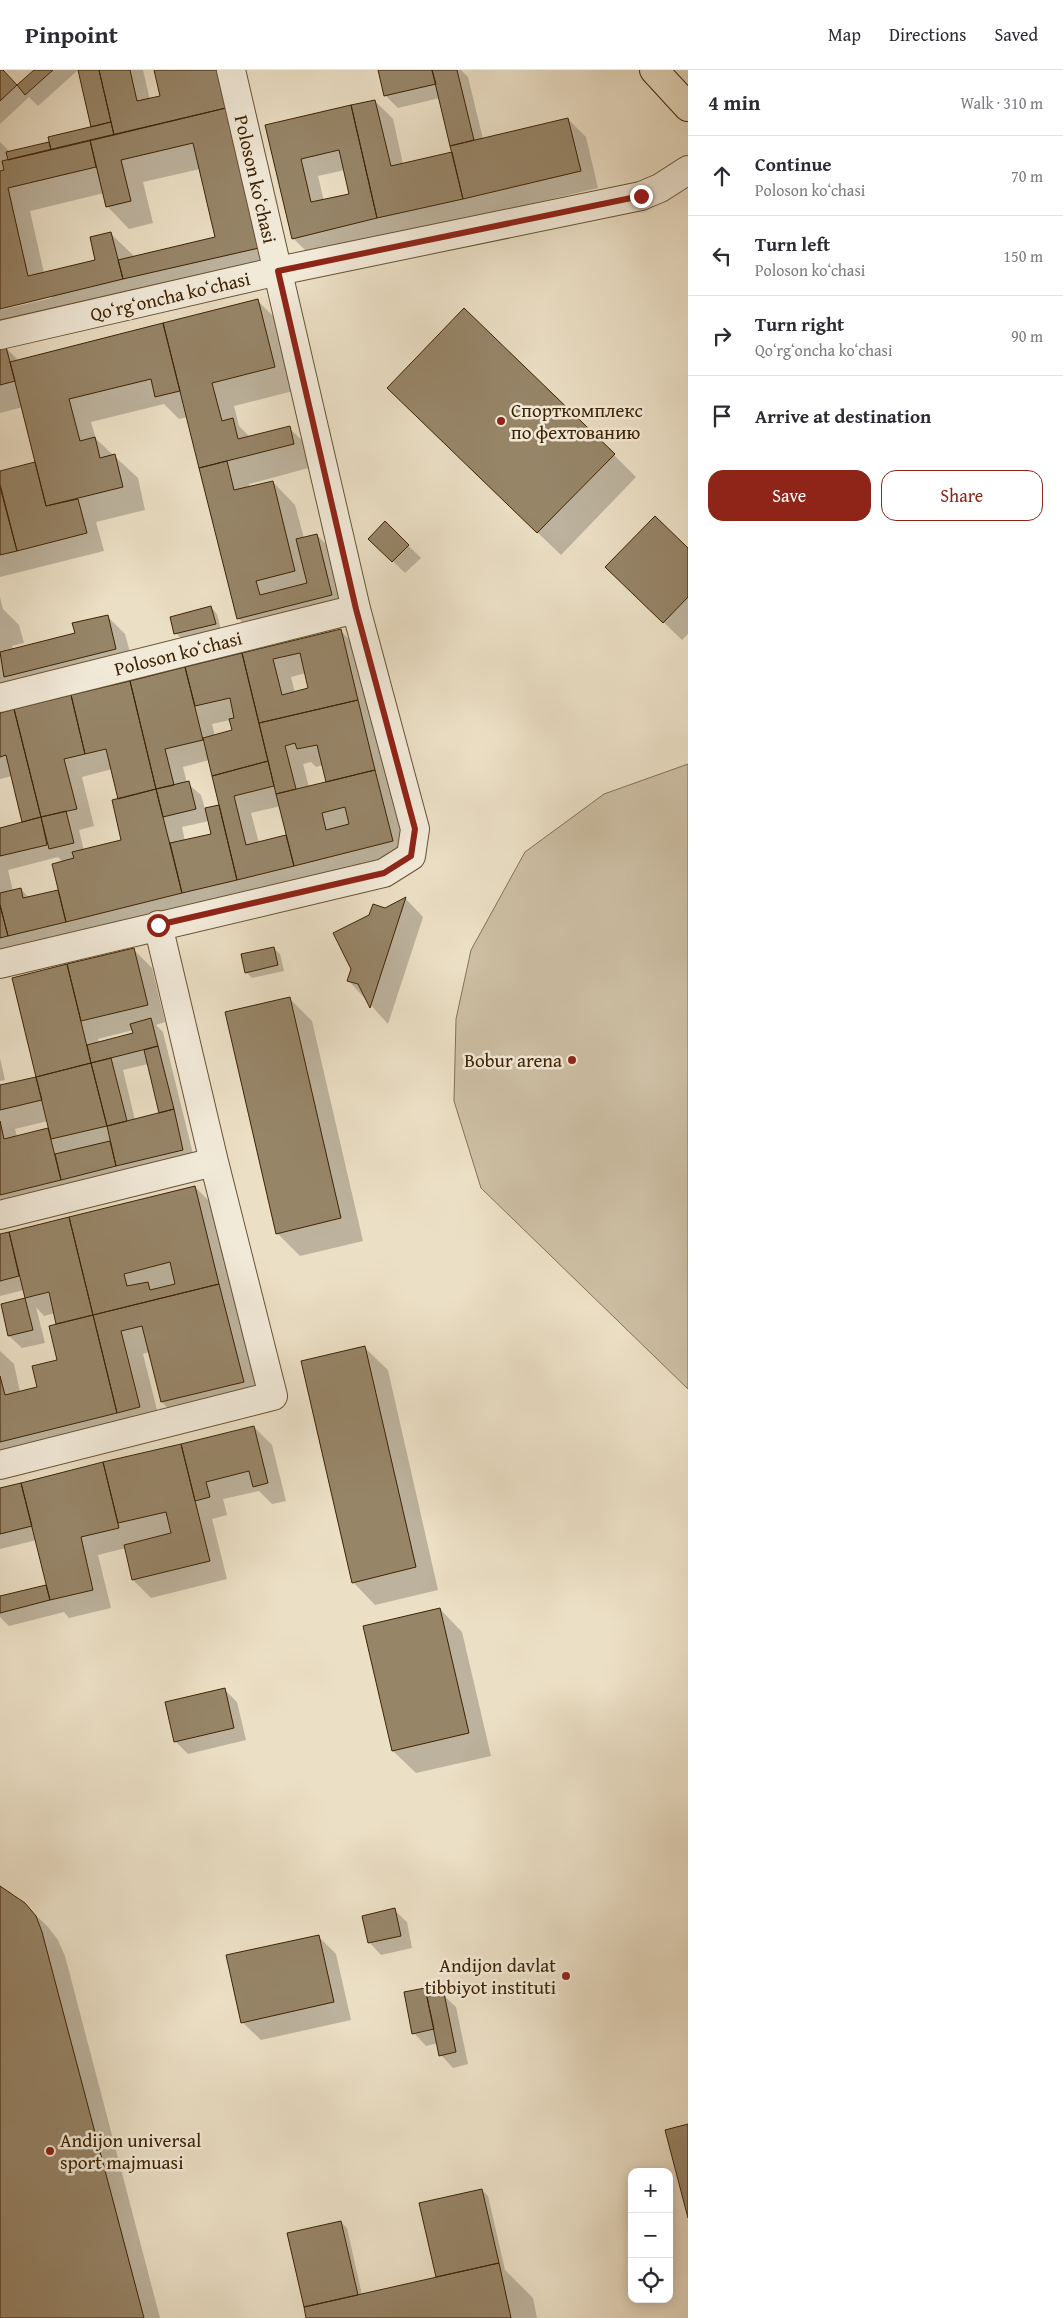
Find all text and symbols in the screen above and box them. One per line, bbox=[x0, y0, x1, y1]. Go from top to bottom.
text: Pinpoint bbox=[25, 17, 118, 52]
text: Map bbox=[828, 21, 861, 48]
text: Directions bbox=[889, 21, 966, 48]
text: Saved bbox=[994, 21, 1038, 48]
text: 4 min bbox=[708, 87, 760, 118]
text: Walk · 310 m bbox=[960, 91, 1043, 115]
street label: Poloson koʻchasi bbox=[228, 112, 284, 246]
text: Continue bbox=[755, 150, 832, 178]
icon: ahead bbox=[708, 162, 736, 190]
text: 70 m bbox=[1011, 164, 1043, 188]
text: Poloson koʻchasi bbox=[755, 178, 865, 202]
route end bbox=[630, 185, 653, 208]
text: Turn left bbox=[755, 230, 830, 258]
icon: left bbox=[708, 242, 736, 270]
text: 150 m bbox=[1003, 244, 1043, 268]
text: Poloson koʻchasi bbox=[755, 258, 865, 282]
street label: Qoʻrgʻoncha koʻchasi bbox=[87, 264, 253, 328]
text: Turn right bbox=[755, 310, 844, 338]
icon: right bbox=[708, 322, 736, 350]
text: 90 m bbox=[1011, 324, 1043, 348]
text: Qoʻrgʻoncha koʻchasi bbox=[755, 338, 892, 362]
place label: Спорткомплекс по фехтованию bbox=[511, 396, 643, 446]
icon: arrive bbox=[708, 402, 736, 430]
text: Arrive at destination bbox=[755, 402, 931, 430]
marker: Спорткомплекс по фехтованию bbox=[495, 415, 507, 427]
button: Save bbox=[708, 470, 871, 521]
button: Share bbox=[881, 470, 1043, 521]
street label: Poloson koʻchasi bbox=[111, 624, 245, 682]
route start bbox=[147, 914, 170, 937]
place label: Bobur arena bbox=[464, 1046, 562, 1074]
marker: Bobur arena bbox=[566, 1054, 578, 1066]
place label: Andijon davlat tibbiyot instituti bbox=[425, 1951, 556, 2001]
marker: Andijon davlat tibbiyot instituti bbox=[560, 1970, 572, 1982]
place label: Andijon universal sport majmuasi bbox=[60, 2126, 201, 2176]
marker: Andijon universal sport majmuasi bbox=[44, 2145, 56, 2157]
map controls bbox=[628, 2168, 673, 2303]
button: + bbox=[628, 2168, 673, 2213]
button: − bbox=[628, 2213, 673, 2258]
button: locate bbox=[628, 2258, 673, 2303]

